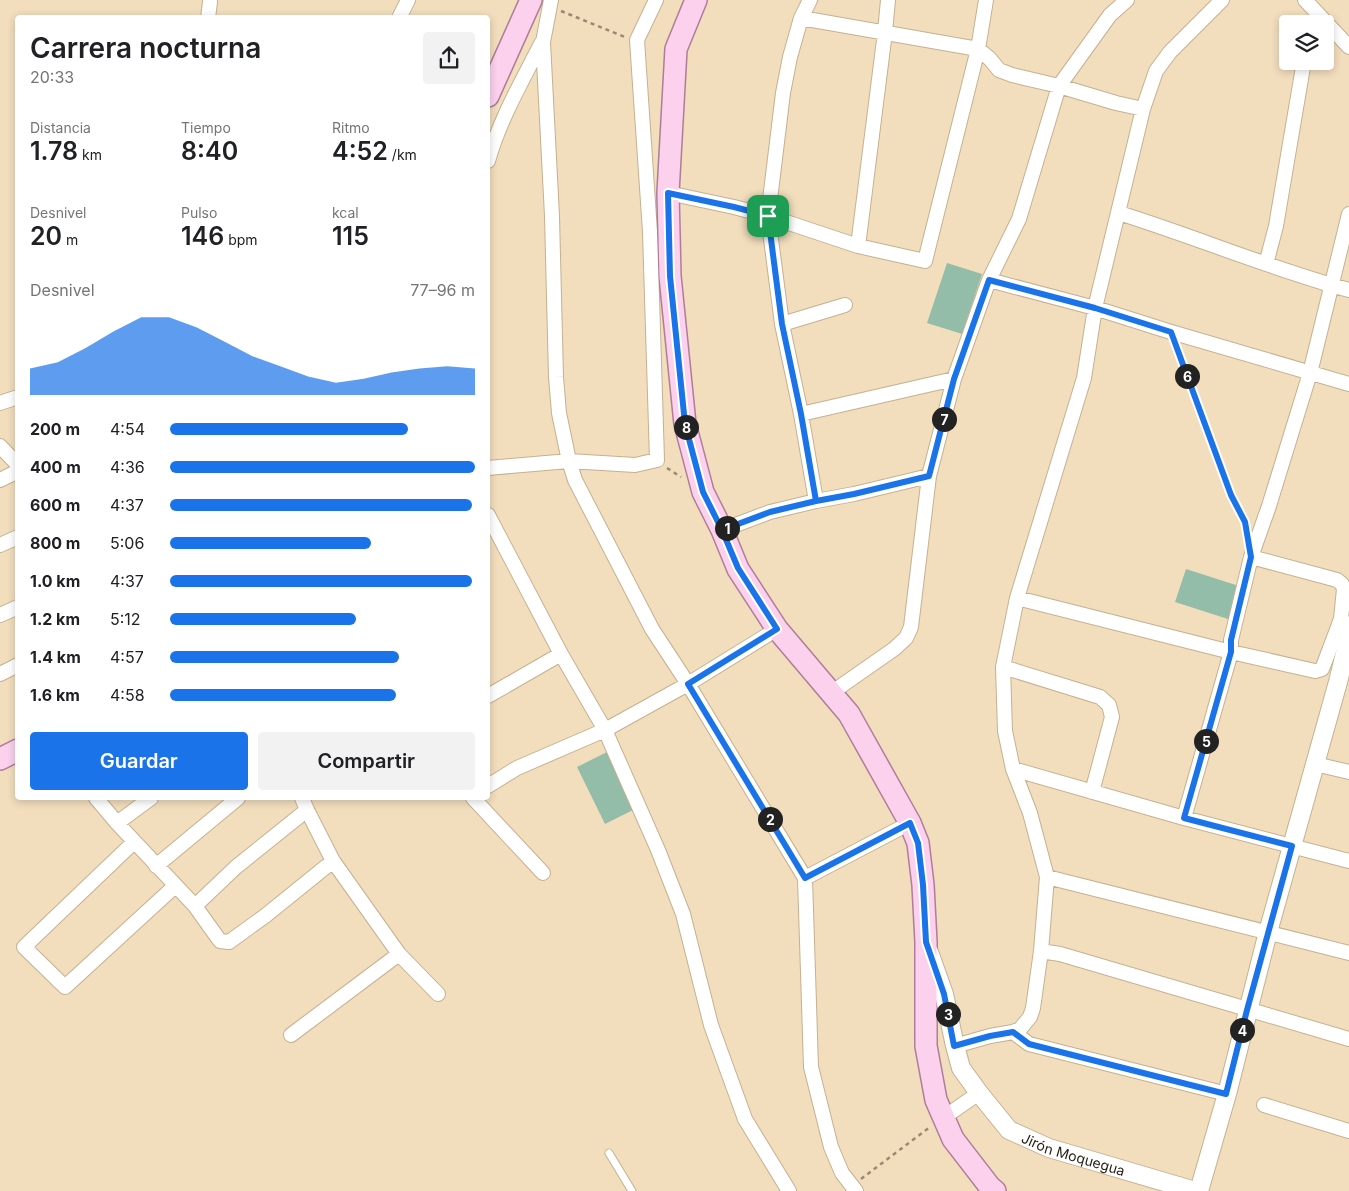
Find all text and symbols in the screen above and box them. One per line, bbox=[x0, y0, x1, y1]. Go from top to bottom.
map controls bbox=[1279, 15, 1334, 70]
button: layers bbox=[1279, 15, 1334, 70]
text: Carrera nocturna bbox=[30, 31, 261, 65]
button: share bbox=[423, 32, 475, 84]
text: 20:33 bbox=[30, 67, 74, 87]
text: Distancia bbox=[30, 119, 91, 136]
text: Tiempo bbox=[181, 119, 231, 136]
text: Ritmo bbox=[332, 119, 370, 136]
text: 1.78 bbox=[30, 136, 78, 166]
text: 8:40 bbox=[181, 136, 238, 166]
text: 4:52 bbox=[332, 136, 388, 166]
text: km bbox=[78, 146, 102, 163]
text: /km bbox=[388, 146, 417, 163]
pin bbox=[747, 195, 789, 237]
icon: arrive bbox=[754, 202, 782, 230]
text: Desnivel bbox=[30, 204, 86, 221]
text: Pulso bbox=[181, 204, 217, 221]
text: kcal bbox=[332, 204, 359, 221]
text: 20 bbox=[30, 221, 62, 251]
text: 146 bbox=[181, 221, 224, 251]
text: 115 bbox=[332, 221, 369, 251]
text: m bbox=[62, 231, 78, 248]
text: bpm bbox=[224, 231, 258, 248]
text: Desnivel bbox=[30, 280, 95, 300]
text: 77–96 m bbox=[410, 280, 475, 300]
pin: 6 bbox=[1174, 364, 1200, 388]
text: 6 bbox=[1183, 368, 1192, 385]
pin: 7 bbox=[932, 406, 956, 432]
text: 7 bbox=[940, 411, 949, 428]
pin: 8 bbox=[674, 414, 698, 440]
text: 200 m bbox=[30, 419, 80, 439]
text: 4:54 bbox=[110, 419, 145, 439]
text: 8 bbox=[682, 419, 691, 436]
text: 400 m bbox=[30, 457, 81, 477]
text: 4:36 bbox=[110, 457, 145, 477]
text: 600 m bbox=[30, 495, 80, 515]
text: 4:37 bbox=[110, 495, 144, 515]
pin: 1 bbox=[714, 516, 740, 540]
text: 1 bbox=[724, 520, 731, 537]
text: 800 m bbox=[30, 533, 80, 553]
text: 5:06 bbox=[110, 533, 144, 553]
text: 1.0 km bbox=[30, 571, 80, 591]
text: 4:37 bbox=[110, 571, 144, 591]
text: 1.2 km bbox=[30, 609, 80, 629]
text: 5:12 bbox=[110, 609, 141, 629]
text: 1.4 km bbox=[30, 647, 81, 667]
text: 4:57 bbox=[110, 647, 144, 667]
text: 1.6 km bbox=[30, 685, 80, 705]
text: 4:58 bbox=[110, 685, 145, 705]
pin: 5 bbox=[1194, 728, 1218, 754]
button: Guardar bbox=[30, 732, 248, 790]
button: Compartir bbox=[258, 732, 475, 790]
text: 5 bbox=[1202, 733, 1211, 750]
pin: 2 bbox=[758, 806, 782, 832]
text: 2 bbox=[766, 811, 775, 828]
pin: 3 bbox=[936, 1002, 960, 1026]
text: 3 bbox=[944, 1006, 953, 1023]
pin: 4 bbox=[1230, 1018, 1254, 1042]
text: 4 bbox=[1238, 1022, 1247, 1039]
street label: Jirón Moquegua bbox=[1019, 1128, 1127, 1179]

